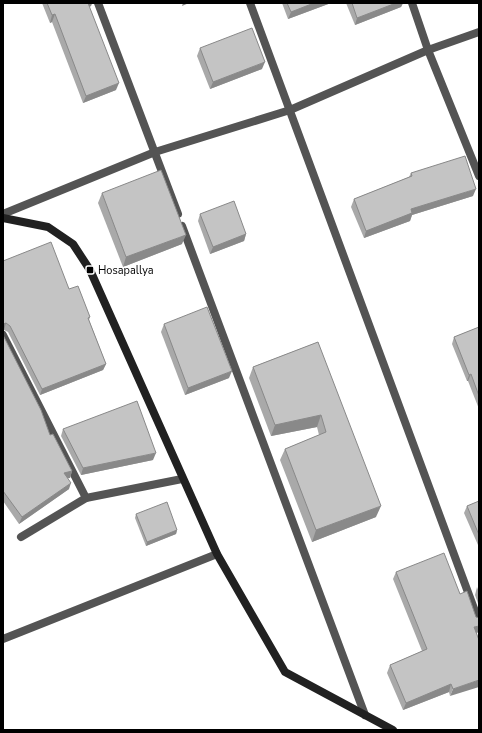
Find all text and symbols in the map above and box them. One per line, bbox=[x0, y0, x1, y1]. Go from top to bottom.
place label: Hosapallya bbox=[98, 263, 154, 278]
marker: Hosapallya bbox=[85, 265, 95, 275]

